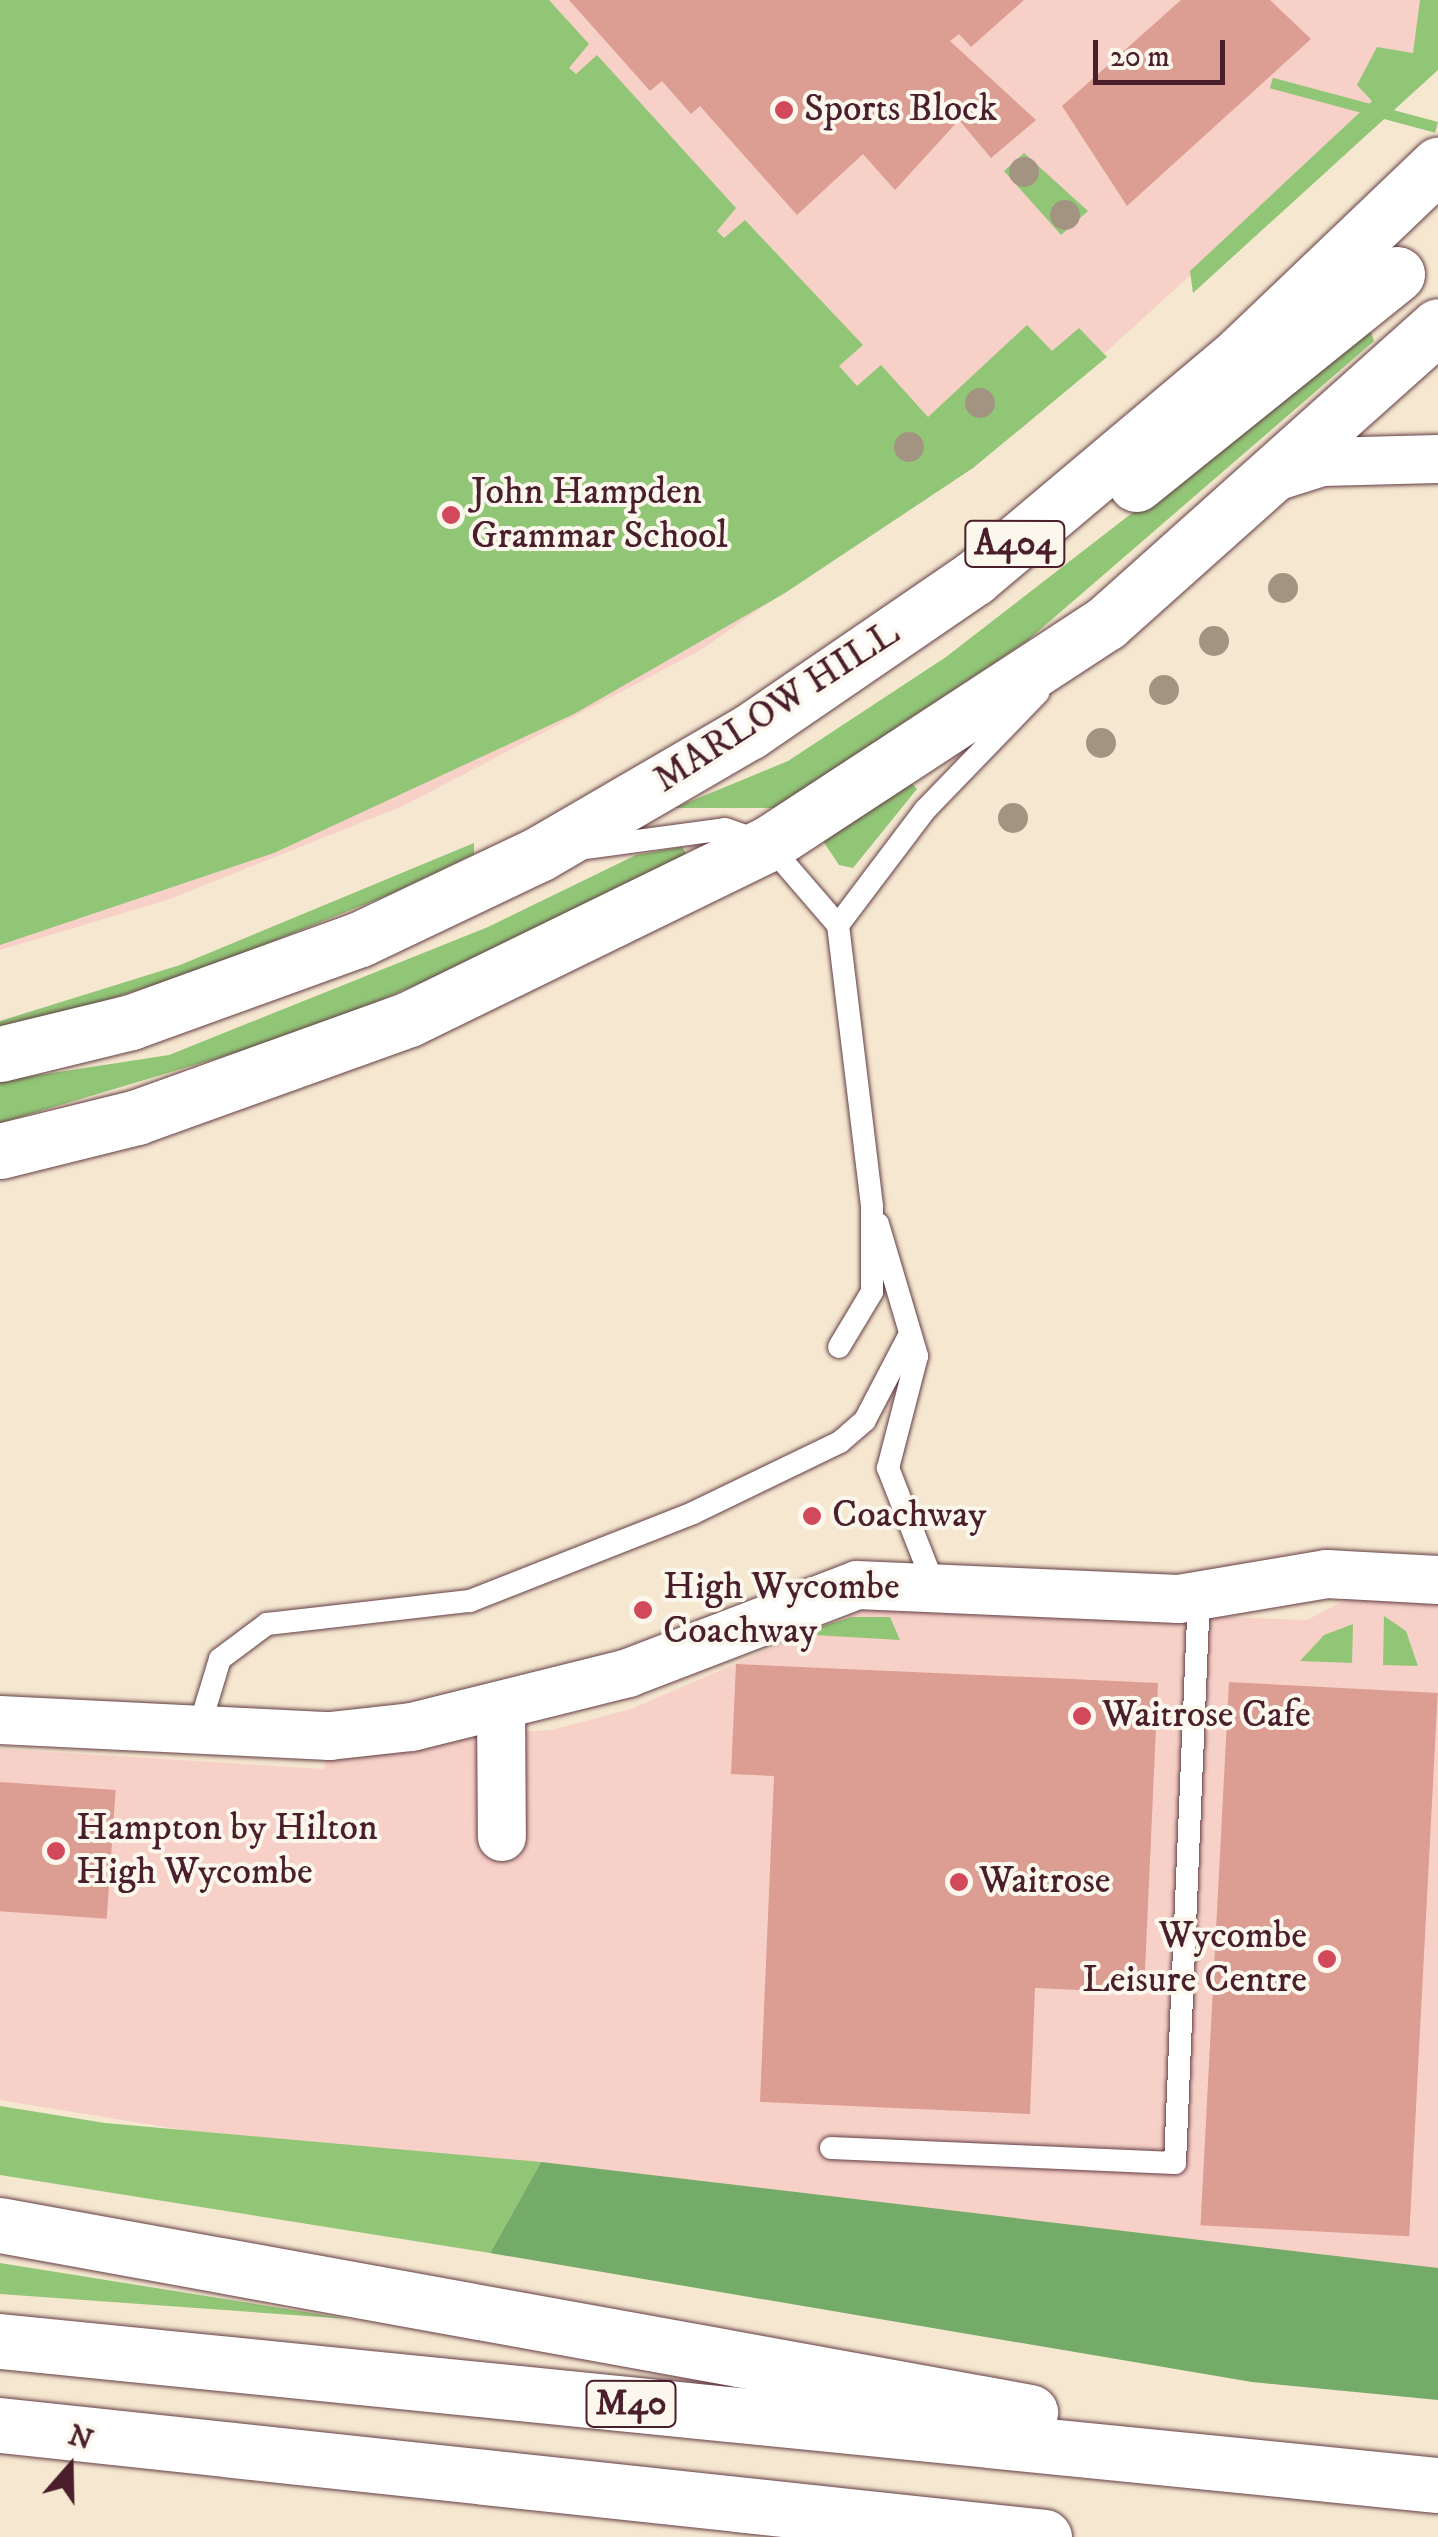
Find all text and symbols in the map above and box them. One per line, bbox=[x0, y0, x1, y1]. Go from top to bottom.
scale bar bbox=[1098, 20, 1230, 82]
text: 20 m bbox=[1110, 39, 1170, 76]
place label: Sports Block bbox=[804, 87, 997, 133]
marker: Sports Block bbox=[773, 99, 795, 121]
place label: John Hampden Grammar School bbox=[471, 470, 728, 560]
marker: John Hampden Grammar School bbox=[440, 504, 462, 526]
road number: A404 bbox=[962, 514, 1068, 574]
street label: MARLOW HILL bbox=[646, 611, 908, 803]
place label: Coachway bbox=[832, 1493, 986, 1539]
marker: Coachway bbox=[801, 1505, 823, 1527]
place label: High Wycombe Coachway bbox=[663, 1565, 900, 1655]
marker: High Wycombe Coachway bbox=[632, 1599, 654, 1621]
place label: Waitrose Cafe bbox=[1102, 1693, 1311, 1739]
marker: Waitrose Cafe bbox=[1071, 1705, 1093, 1727]
place label: Hampton by Hilton High Wycombe bbox=[76, 1806, 378, 1896]
marker: Hampton by Hilton High Wycombe bbox=[45, 1840, 67, 1862]
place label: Waitrose bbox=[979, 1859, 1111, 1905]
marker: Waitrose bbox=[948, 1871, 970, 1893]
place label: Wycombe Leisure Centre bbox=[1082, 1914, 1307, 2004]
marker: Wycombe Leisure Centre bbox=[1316, 1948, 1338, 1970]
road number: M40 bbox=[584, 2374, 678, 2434]
north arrow bbox=[20, 2417, 120, 2517]
text: N bbox=[64, 2418, 97, 2459]

